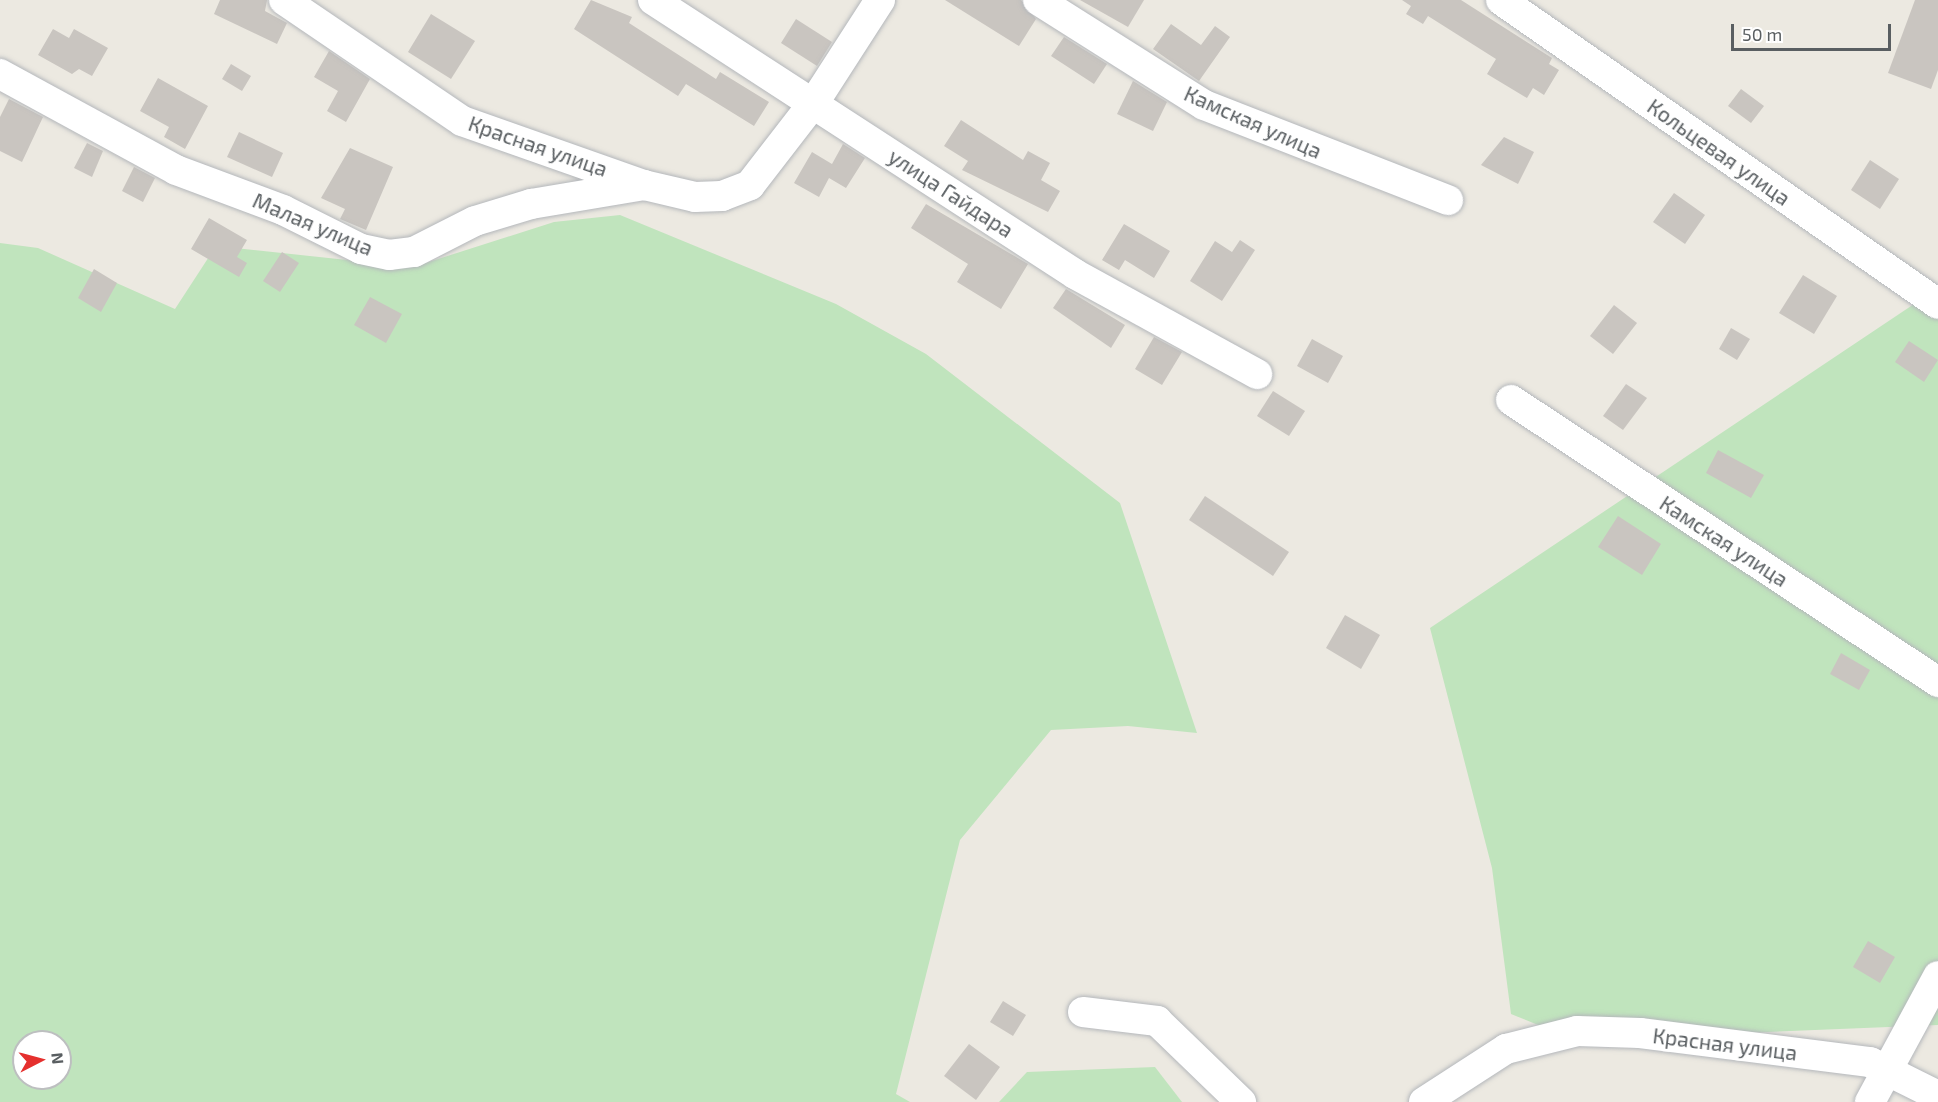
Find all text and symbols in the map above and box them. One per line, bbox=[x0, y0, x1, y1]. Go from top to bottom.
scale bar bbox=[1734, 12, 1894, 50]
text: 50 m bbox=[1742, 23, 1782, 45]
street label: Камская улица bbox=[1180, 80, 1326, 164]
street label: Кольцевая улица bbox=[1643, 93, 1795, 211]
street label: Красная улица bbox=[465, 110, 611, 182]
street label: улица Гайдара bbox=[884, 143, 1018, 243]
street label: Малая улица bbox=[249, 187, 377, 261]
street label: Камская улица bbox=[1655, 490, 1793, 592]
street label: Красная улица bbox=[1651, 1023, 1799, 1065]
north arrow bbox=[12, 1030, 72, 1090]
text: N bbox=[48, 1052, 68, 1065]

